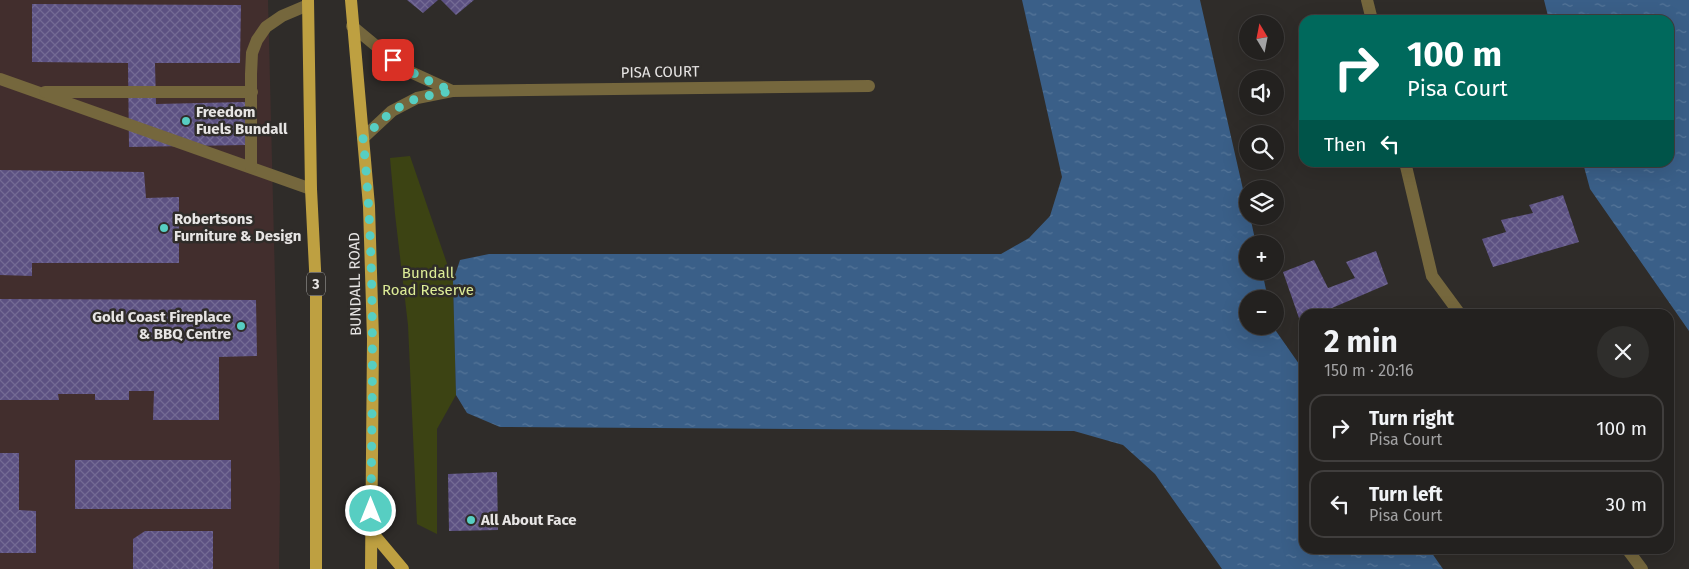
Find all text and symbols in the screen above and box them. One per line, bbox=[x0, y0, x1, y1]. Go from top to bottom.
north arrow bbox=[1239, 15, 1284, 60]
map controls bbox=[1239, 15, 1284, 335]
text: 100 m bbox=[1407, 33, 1502, 75]
icon: right bbox=[1324, 35, 1389, 100]
pin bbox=[372, 39, 414, 81]
icon: arrive bbox=[379, 46, 407, 74]
street label: PISA COURT bbox=[620, 62, 700, 82]
button: sound bbox=[1239, 70, 1284, 115]
text: Pisa Court bbox=[1407, 75, 1508, 102]
place label: Freedom Fuels Bundall bbox=[196, 103, 288, 138]
marker: Freedom Fuels Bundall bbox=[180, 115, 192, 127]
button: search bbox=[1239, 125, 1284, 170]
icon: left bbox=[1376, 130, 1404, 158]
text: Then bbox=[1324, 133, 1366, 156]
button: layers bbox=[1239, 180, 1284, 225]
place label: Robertsons Furniture & Design bbox=[174, 210, 301, 245]
marker: Robertsons Furniture & Design bbox=[158, 222, 170, 234]
street label: BUNDALL ROAD bbox=[345, 232, 365, 336]
button: + bbox=[1239, 235, 1284, 280]
park label: Bundall Road Reserve bbox=[382, 264, 474, 299]
road number: 3 bbox=[307, 272, 325, 296]
button: − bbox=[1239, 290, 1284, 335]
place label: Gold Coast Fireplace & BBQ Centre bbox=[92, 308, 231, 343]
marker: Gold Coast Fireplace & BBQ Centre bbox=[235, 320, 247, 332]
text: 2 min bbox=[1324, 324, 1398, 360]
button: close bbox=[1597, 326, 1649, 378]
text: 150 m · 20:16 bbox=[1324, 361, 1414, 380]
text: Turn right bbox=[1369, 407, 1454, 430]
icon: right bbox=[1326, 414, 1354, 442]
text: 100 m bbox=[1596, 417, 1647, 440]
text: Pisa Court bbox=[1369, 430, 1442, 449]
text: Turn left bbox=[1369, 483, 1443, 506]
position arrow bbox=[344, 484, 396, 536]
icon: left bbox=[1326, 490, 1354, 518]
text: 30 m bbox=[1606, 493, 1647, 516]
text: Pisa Court bbox=[1369, 506, 1442, 525]
place label: All About Face bbox=[480, 511, 577, 529]
marker: All About Face bbox=[465, 514, 477, 526]

